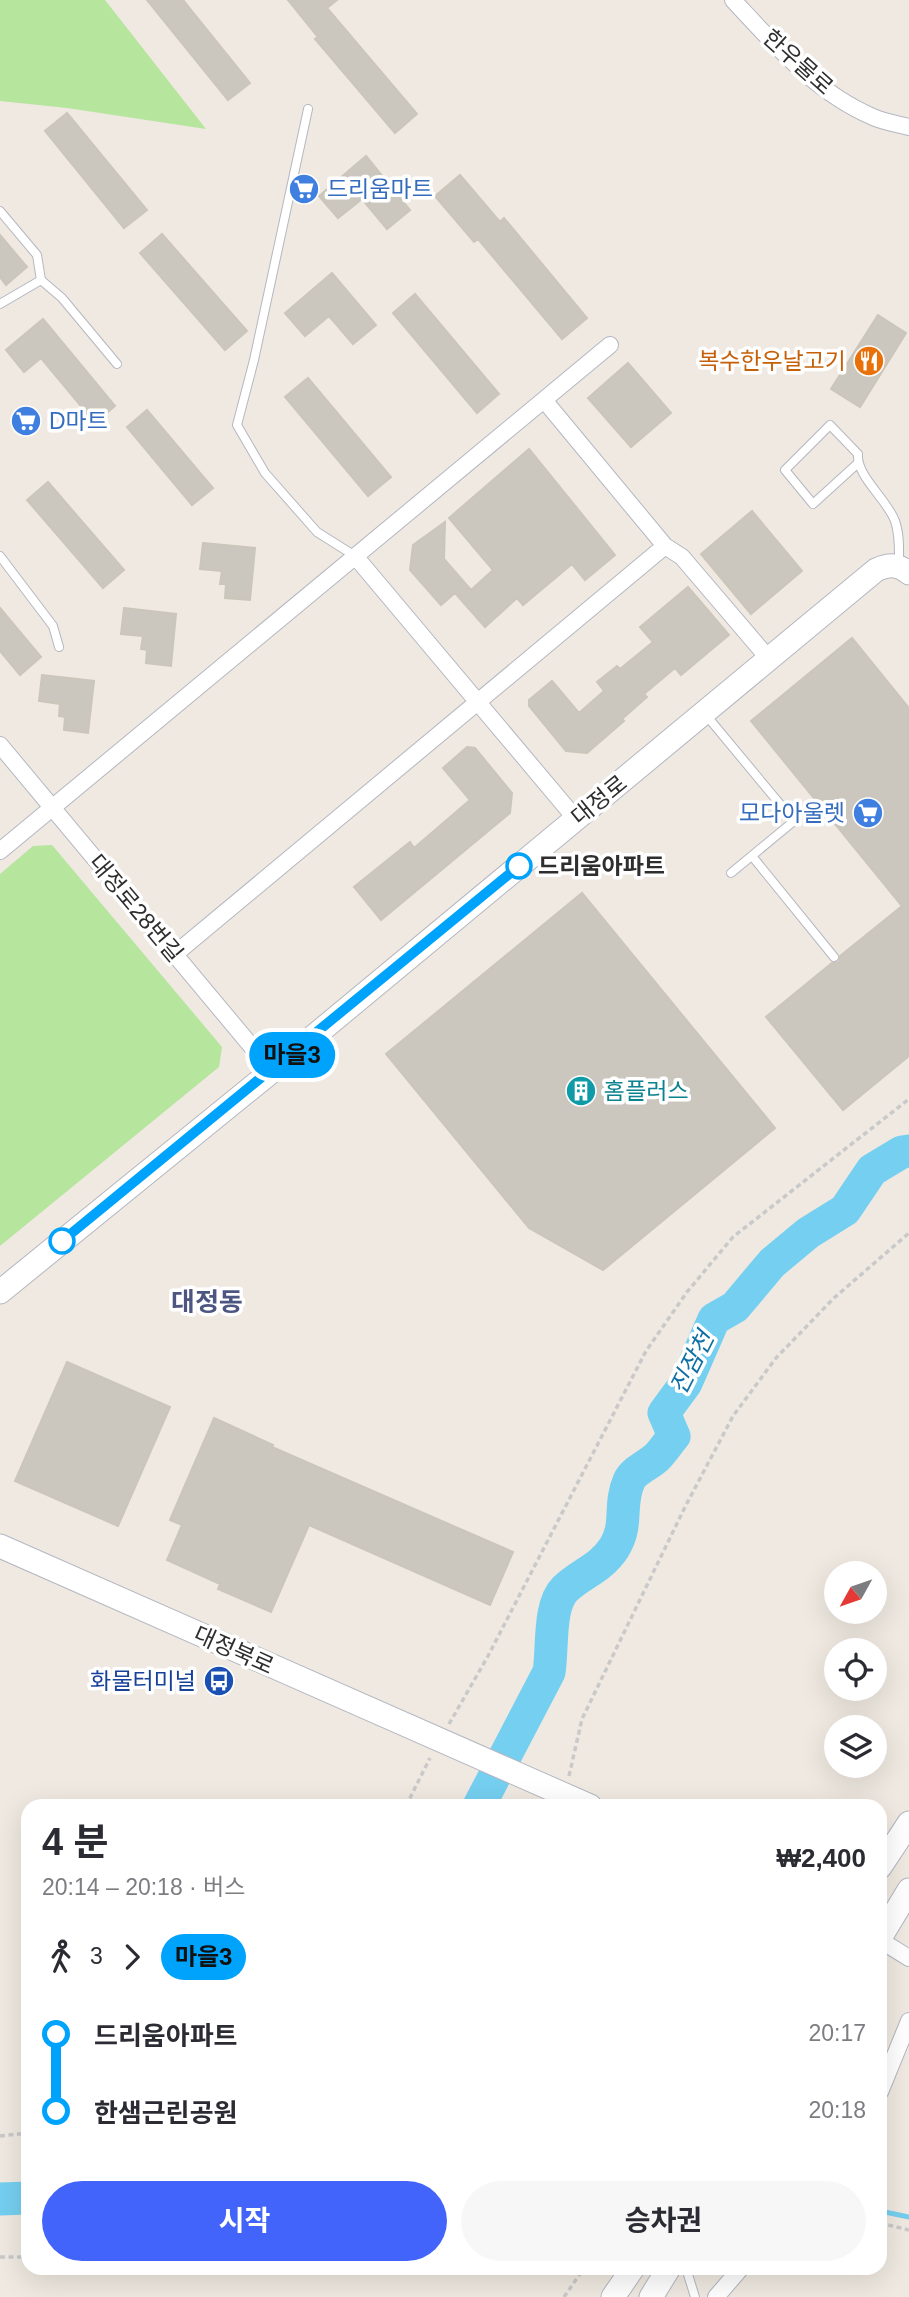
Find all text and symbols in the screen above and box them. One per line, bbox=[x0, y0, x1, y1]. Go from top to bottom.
street label: 한우물로 bbox=[758, 24, 838, 100]
supermarket icon: 드리움마트 bbox=[287, 172, 321, 206]
place label: 드리움마트 bbox=[327, 176, 433, 202]
restaurant icon: 복수한우날고기 bbox=[852, 344, 886, 378]
place label: 복수한우날고기 bbox=[698, 348, 846, 374]
supermarket icon: D마트 bbox=[9, 404, 43, 438]
place label: D마트 bbox=[49, 408, 108, 434]
street label: 대정로 bbox=[566, 770, 632, 830]
supermarket icon: 모다아울렛 bbox=[851, 796, 885, 830]
place label: 모다아울렛 bbox=[739, 800, 845, 826]
street label: 대정로28번길 bbox=[84, 849, 188, 967]
marker: 드리움아파트 bbox=[506, 853, 532, 879]
place label: 드리움아파트 bbox=[538, 853, 665, 879]
line badge: 마을3 bbox=[252, 1032, 332, 1078]
text: 마을3 bbox=[263, 1041, 321, 1068]
building icon: 홈플러스 bbox=[564, 1074, 598, 1108]
place label: 홈플러스 bbox=[604, 1078, 689, 1104]
unlabelled marker bbox=[49, 1228, 75, 1254]
district label: 대정동 bbox=[171, 1287, 243, 1317]
water label: 진잠천 bbox=[664, 1325, 720, 1398]
north arrow bbox=[824, 1561, 887, 1624]
map controls bbox=[824, 1561, 887, 1778]
street label: 대정북로 bbox=[190, 1621, 278, 1679]
button: locate bbox=[824, 1638, 887, 1701]
bus stop icon: 화물터미널 bbox=[202, 1664, 236, 1698]
place label: 화물터미널 bbox=[90, 1668, 196, 1694]
button: layers bbox=[824, 1715, 887, 1778]
text: 4 분 bbox=[42, 1821, 109, 1863]
text: ₩2,400 bbox=[776, 1843, 866, 1873]
text: 20:14 – 20:18 · 버스 bbox=[42, 1874, 245, 1900]
icon: walk bbox=[42, 1938, 80, 1976]
icon: forward bbox=[113, 1938, 151, 1976]
text: 3 bbox=[90, 1943, 103, 1969]
text: 마을3 bbox=[175, 1943, 232, 1970]
text: 20:17 bbox=[808, 2020, 866, 2046]
text: 드리움아파트 bbox=[94, 2021, 238, 2051]
text: 20:18 bbox=[808, 2097, 866, 2123]
text: 한샘근린공원 bbox=[94, 2098, 238, 2128]
button: 시작 bbox=[42, 2181, 447, 2261]
button: 승차권 bbox=[461, 2181, 866, 2261]

